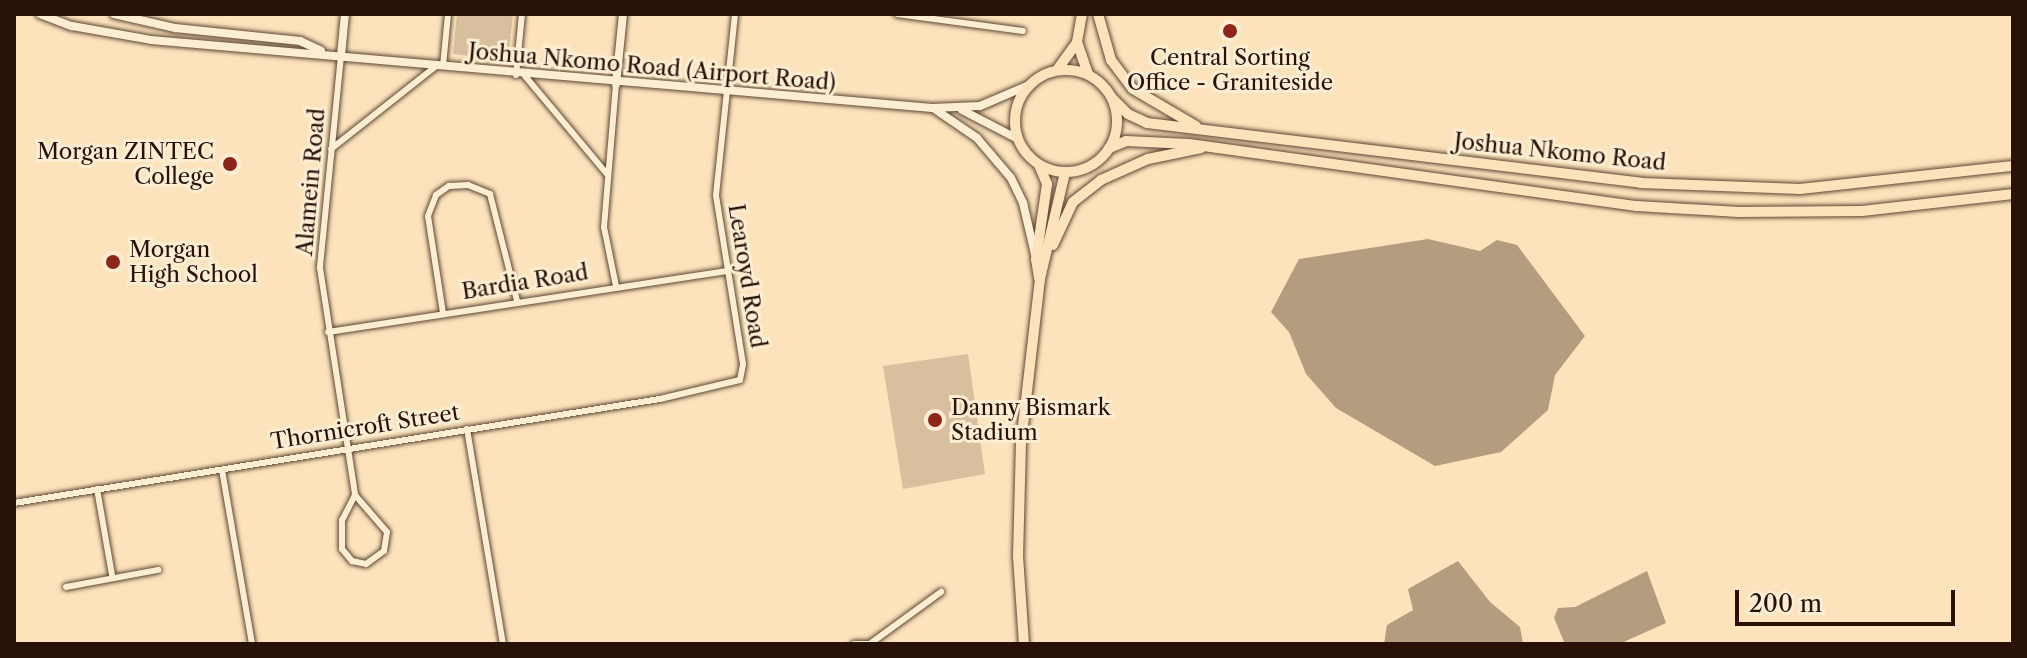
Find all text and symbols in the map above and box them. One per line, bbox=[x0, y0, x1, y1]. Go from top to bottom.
marker: Central Sorting Office - Graniteside bbox=[1221, 22, 1239, 40]
street label: Joshua Nkomo Road (Airport Road) bbox=[467, 38, 837, 96]
place label: Central Sorting Office - Graniteside bbox=[1127, 44, 1333, 96]
street label: Alamein Road bbox=[291, 107, 331, 257]
street label: Joshua Nkomo Road bbox=[1453, 128, 1667, 176]
place label: Morgan ZINTEC College bbox=[37, 138, 214, 190]
marker: Morgan ZINTEC College bbox=[221, 155, 239, 173]
street label: Learoyd Road bbox=[723, 202, 771, 350]
place label: Morgan High School bbox=[129, 236, 258, 288]
marker: Morgan High School bbox=[104, 253, 122, 271]
street label: Bardia Road bbox=[460, 259, 590, 305]
place label: Danny Bismark Stadium bbox=[951, 394, 1111, 446]
street label: Thornicroft Street bbox=[269, 399, 461, 455]
marker: Danny Bismark Stadium bbox=[926, 411, 944, 429]
scale bar bbox=[1739, 574, 1959, 624]
text: 200 m bbox=[1749, 589, 1822, 618]

